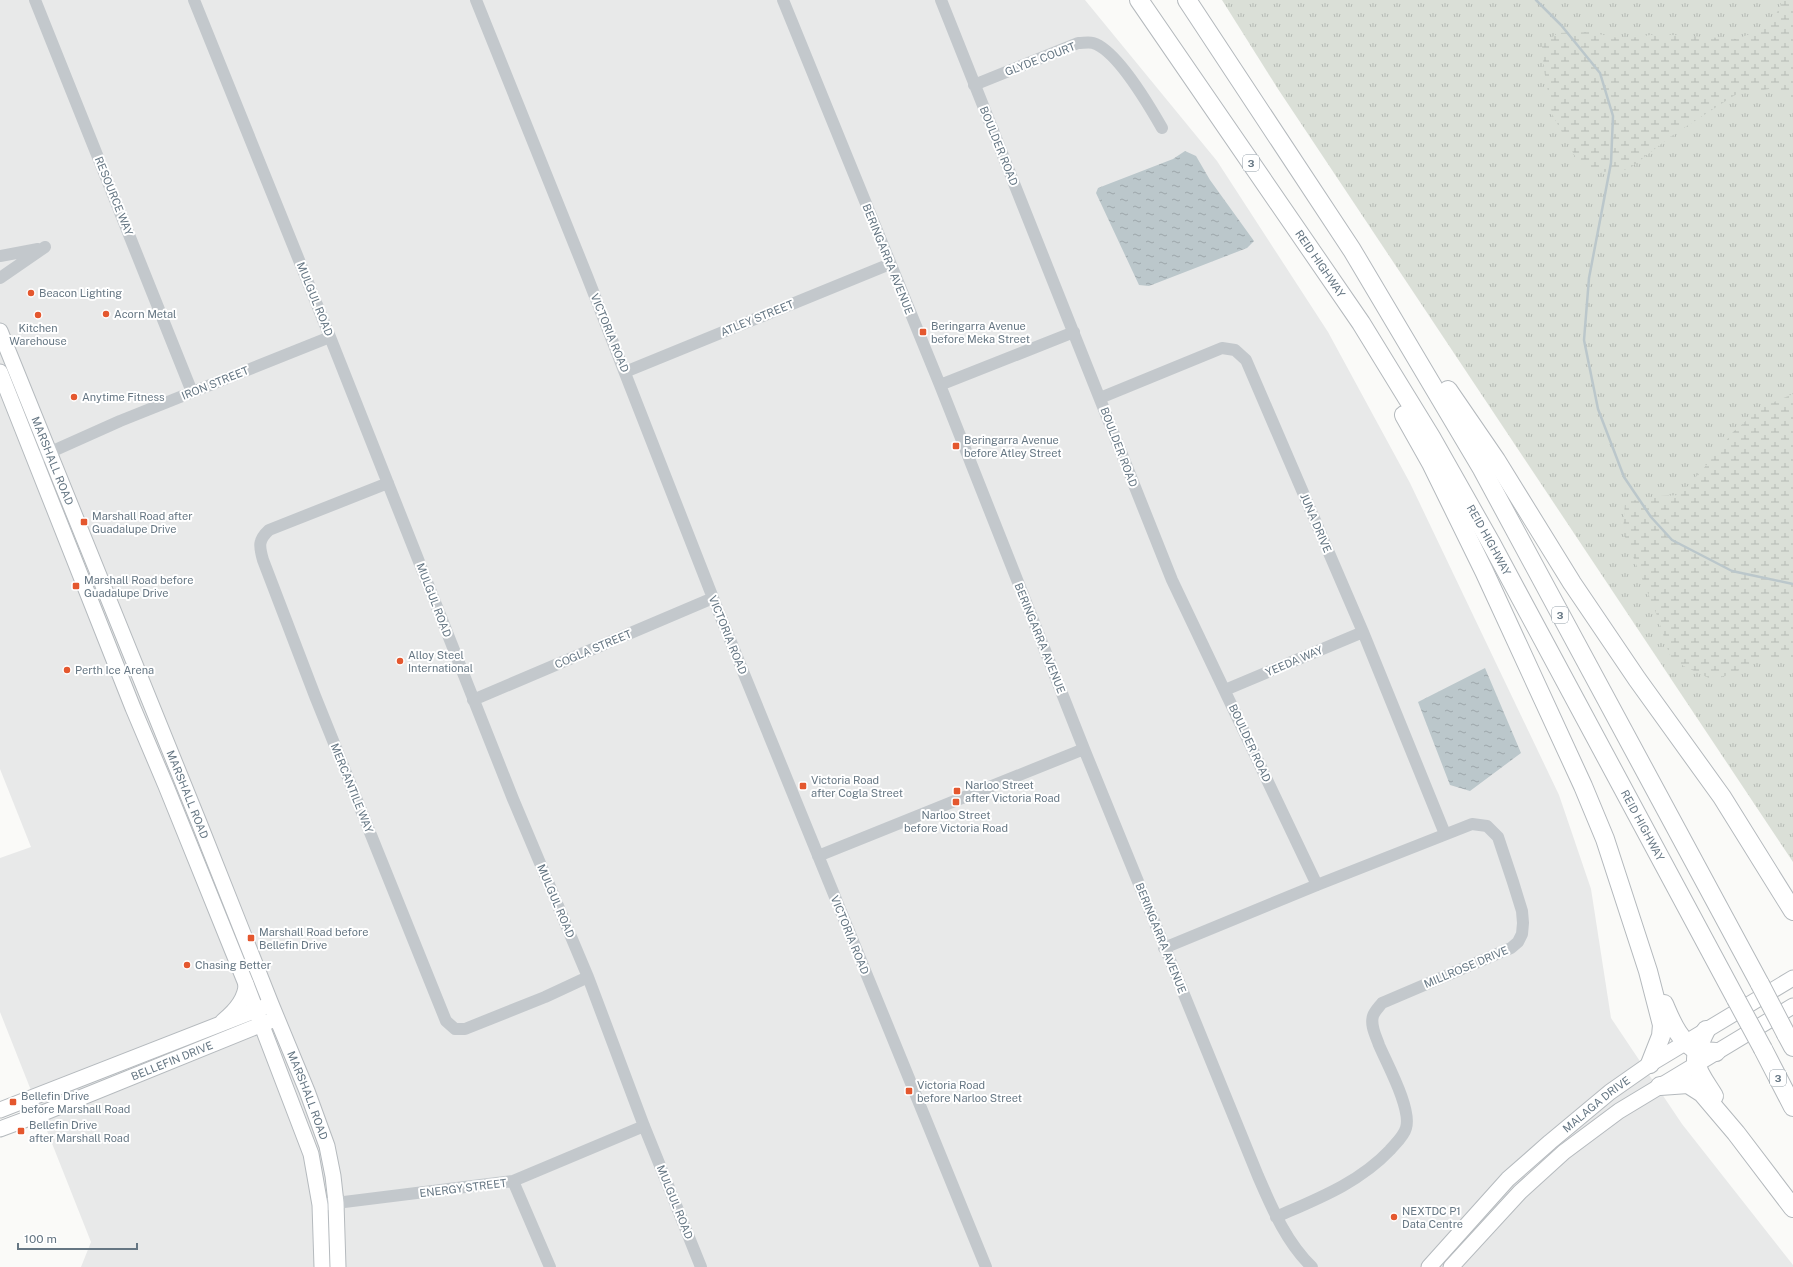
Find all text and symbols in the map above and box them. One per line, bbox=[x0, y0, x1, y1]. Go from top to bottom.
street label: GLYDE COURT bbox=[1003, 40, 1077, 78]
street label: BOULDER ROAD bbox=[978, 105, 1021, 188]
street label: RESOURCE WAY bbox=[93, 155, 135, 238]
road number: 3 bbox=[1243, 155, 1259, 171]
street label: BERINGARRA AVENUE bbox=[860, 202, 916, 316]
street label: REID HIGHWAY bbox=[1293, 228, 1348, 300]
street label: MULGUL ROAD bbox=[295, 260, 335, 338]
place label: Beacon Lighting bbox=[39, 287, 122, 299]
marker: Beacon Lighting bbox=[26, 288, 36, 298]
street label: VICTORIA ROAD bbox=[589, 292, 631, 374]
street label: ATLEY STREET bbox=[719, 298, 796, 338]
place label: Acorn Metal bbox=[114, 308, 176, 320]
marker: Acorn Metal bbox=[101, 309, 111, 319]
marker: Kitchen Warehouse bbox=[33, 310, 43, 320]
place label: Beringarra Avenue before Meka Street bbox=[931, 320, 1030, 345]
place label: Kitchen Warehouse bbox=[9, 322, 67, 347]
marker: Beringarra Avenue before Meka Street bbox=[918, 327, 928, 337]
street label: IRON STREET bbox=[180, 364, 251, 402]
place label: Anytime Fitness bbox=[82, 391, 165, 403]
marker: Anytime Fitness bbox=[69, 392, 79, 402]
street label: BOULDER ROAD bbox=[1098, 405, 1140, 489]
street label: MARSHALL ROAD bbox=[29, 415, 76, 507]
place label: Beringarra Avenue before Atley Street bbox=[964, 434, 1061, 459]
marker: Beringarra Avenue before Atley Street bbox=[951, 441, 961, 451]
street label: JUNA DRIVE bbox=[1298, 492, 1334, 555]
street label: REID HIGHWAY bbox=[1465, 503, 1513, 578]
place label: Marshall Road after Guadalupe Drive bbox=[92, 510, 193, 535]
marker: Marshall Road after Guadalupe Drive bbox=[79, 517, 89, 527]
street label: MULGUL ROAD bbox=[414, 561, 454, 639]
place label: Marshall Road before Guadalupe Drive bbox=[84, 574, 193, 599]
marker: Marshall Road before Guadalupe Drive bbox=[71, 581, 81, 591]
street label: BERINGARRA AVENUE bbox=[1012, 581, 1068, 695]
street label: VICTORIA ROAD bbox=[707, 594, 749, 676]
road number: 3 bbox=[1552, 607, 1568, 623]
street label: COGLA STREET bbox=[553, 627, 634, 671]
street label: YEEDA WAY bbox=[1264, 643, 1325, 678]
place label: Alloy Steel International bbox=[408, 649, 473, 674]
marker: Alloy Steel International bbox=[395, 656, 405, 666]
place label: Perth Ice Arena bbox=[75, 664, 154, 676]
marker: Perth Ice Arena bbox=[62, 665, 72, 675]
street label: BOULDER ROAD bbox=[1227, 702, 1273, 784]
street label: MERCANTILE WAY bbox=[329, 741, 376, 835]
street label: MARSHALL ROAD bbox=[164, 749, 211, 841]
place label: Victoria Road after Cogla Street bbox=[811, 774, 903, 799]
place label: Narloo Street after Victoria Road bbox=[965, 779, 1060, 804]
marker: Victoria Road after Cogla Street bbox=[798, 781, 808, 791]
marker: Narloo Street after Victoria Road bbox=[952, 786, 962, 796]
street label: REID HIGHWAY bbox=[1619, 788, 1667, 863]
marker: Narloo Street before Victoria Road bbox=[951, 797, 961, 807]
place label: Narloo Street before Victoria Road bbox=[904, 809, 1008, 834]
street label: MULGUL ROAD bbox=[535, 862, 577, 940]
street label: BERINGARRA AVENUE bbox=[1133, 881, 1189, 995]
street label: VICTORIA ROAD bbox=[829, 894, 871, 976]
place label: Marshall Road before Bellefin Drive bbox=[259, 926, 368, 951]
marker: Marshall Road before Bellefin Drive bbox=[246, 933, 256, 943]
street label: MILLROSE DRIVE bbox=[1422, 944, 1510, 990]
place label: Chasing Better bbox=[195, 959, 271, 971]
marker: Chasing Better bbox=[182, 960, 192, 970]
street label: BELLEFIN DRIVE bbox=[129, 1039, 215, 1083]
street label: MARSHALL ROAD bbox=[285, 1049, 330, 1142]
road number: 3 bbox=[1770, 1070, 1786, 1086]
street label: MALAGA DRIVE bbox=[1560, 1074, 1632, 1135]
place label: Victoria Road before Narloo Street bbox=[917, 1079, 1022, 1104]
marker: Victoria Road before Narloo Street bbox=[904, 1086, 914, 1096]
place label: Bellefin Drive before Marshall Road bbox=[21, 1090, 130, 1115]
marker: Bellefin Drive before Marshall Road bbox=[8, 1097, 18, 1107]
place label: Bellefin Drive after Marshall Road bbox=[29, 1119, 130, 1144]
marker: Bellefin Drive after Marshall Road bbox=[16, 1126, 26, 1136]
street label: MULGUL ROAD bbox=[655, 1163, 695, 1241]
street label: ENERGY STREET bbox=[419, 1177, 508, 1199]
place label: NEXTDC P1 Data Centre bbox=[1402, 1205, 1463, 1230]
marker: NEXTDC P1 Data Centre bbox=[1389, 1212, 1399, 1222]
scale bar bbox=[18, 1225, 137, 1251]
text: 100 m bbox=[24, 1232, 57, 1246]

